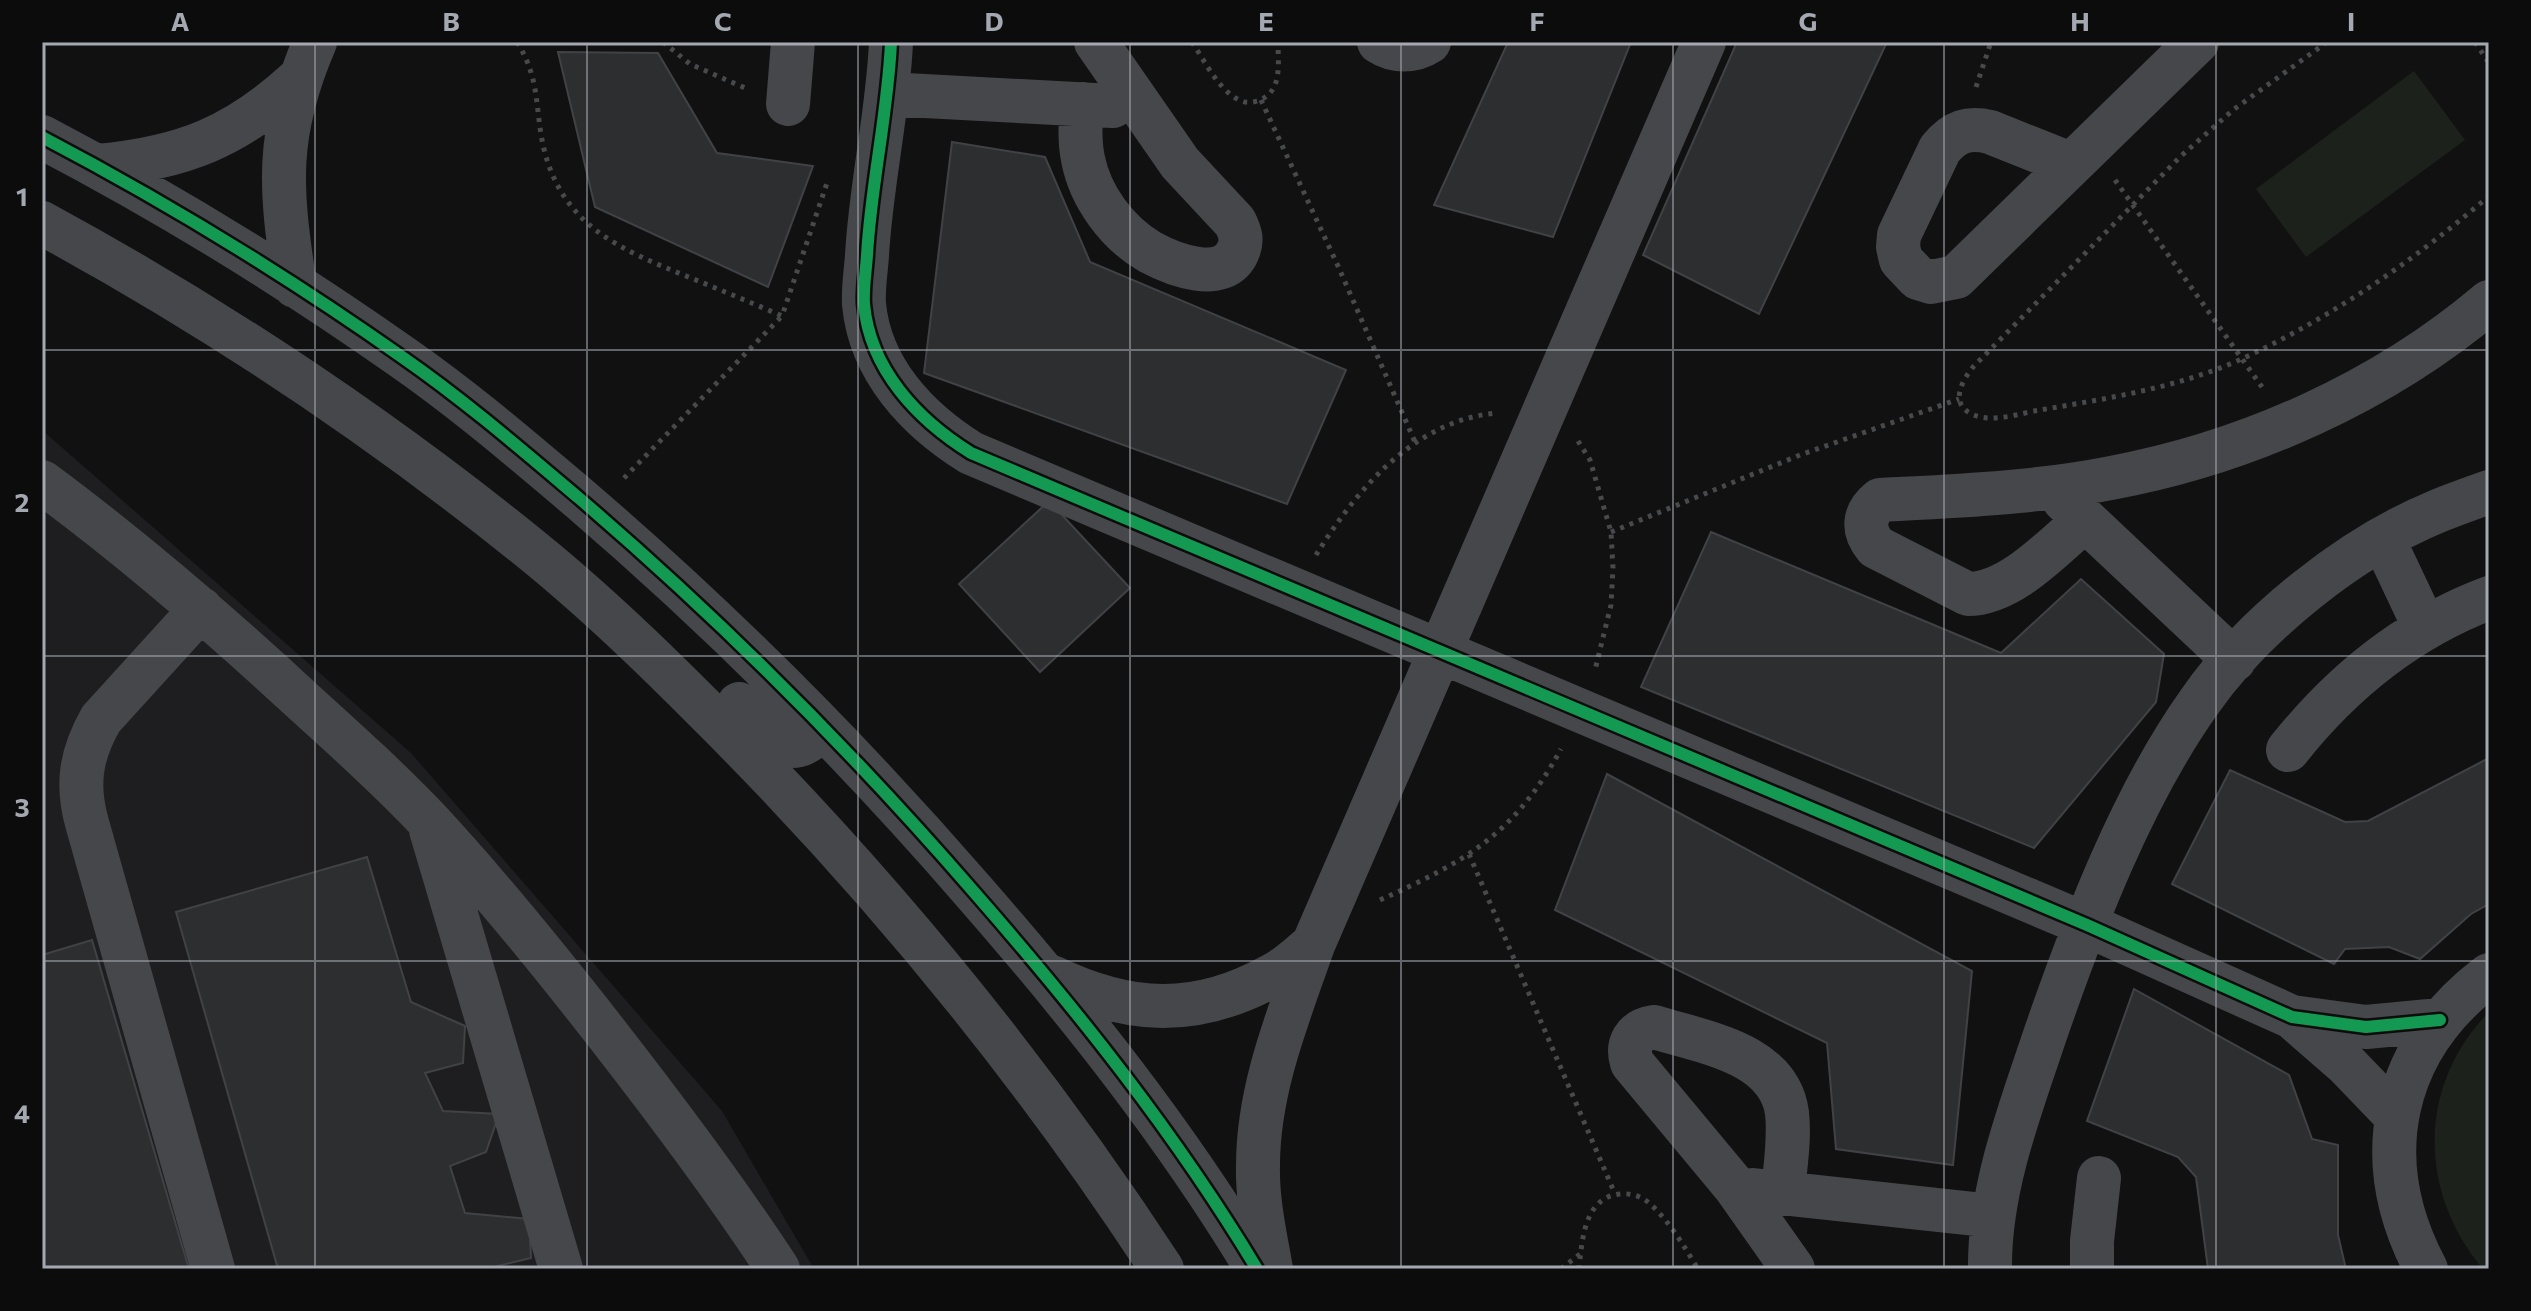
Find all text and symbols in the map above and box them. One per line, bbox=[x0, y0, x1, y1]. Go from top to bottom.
text: A bbox=[171, 5, 190, 36]
text: B bbox=[442, 5, 460, 36]
text: C bbox=[714, 5, 732, 36]
text: D bbox=[984, 5, 1004, 36]
text: E bbox=[1258, 5, 1274, 36]
text: F bbox=[1529, 5, 1545, 36]
text: G bbox=[1799, 5, 1817, 36]
text: H bbox=[2070, 5, 2090, 36]
text: I bbox=[2347, 5, 2355, 36]
text: 1 bbox=[16, 180, 28, 211]
text: 2 bbox=[15, 486, 29, 517]
text: 3 bbox=[14, 791, 30, 822]
text: 4 bbox=[14, 1097, 30, 1128]

